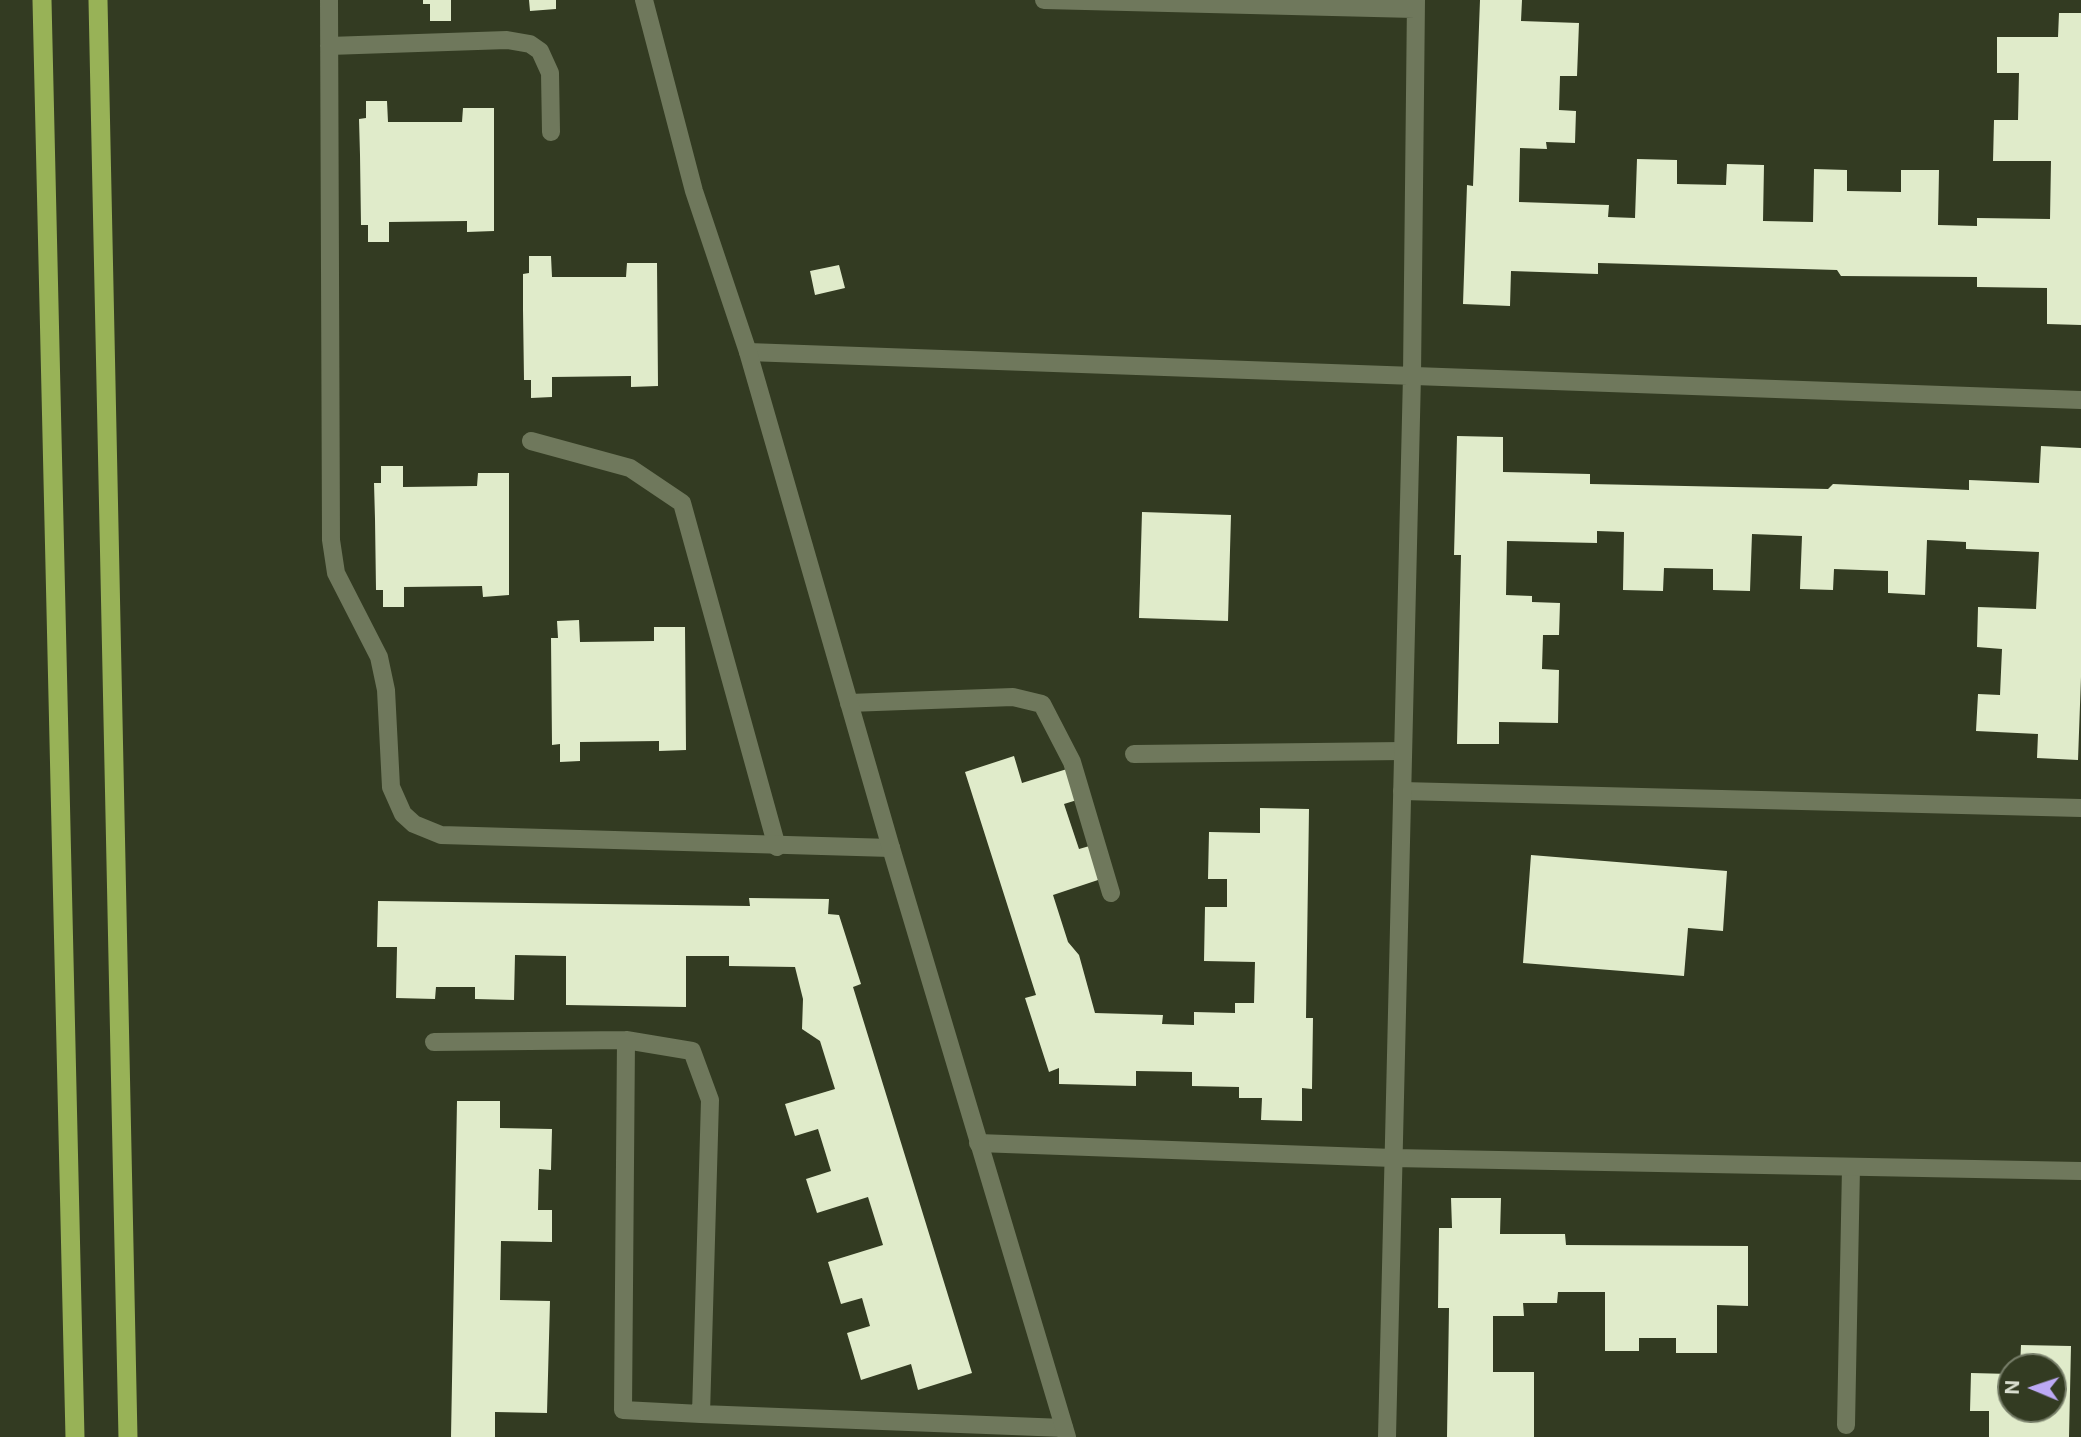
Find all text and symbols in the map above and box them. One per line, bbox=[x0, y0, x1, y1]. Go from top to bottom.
north arrow bbox=[1997, 1353, 2067, 1423]
text: N bbox=[2001, 1380, 2024, 1395]

